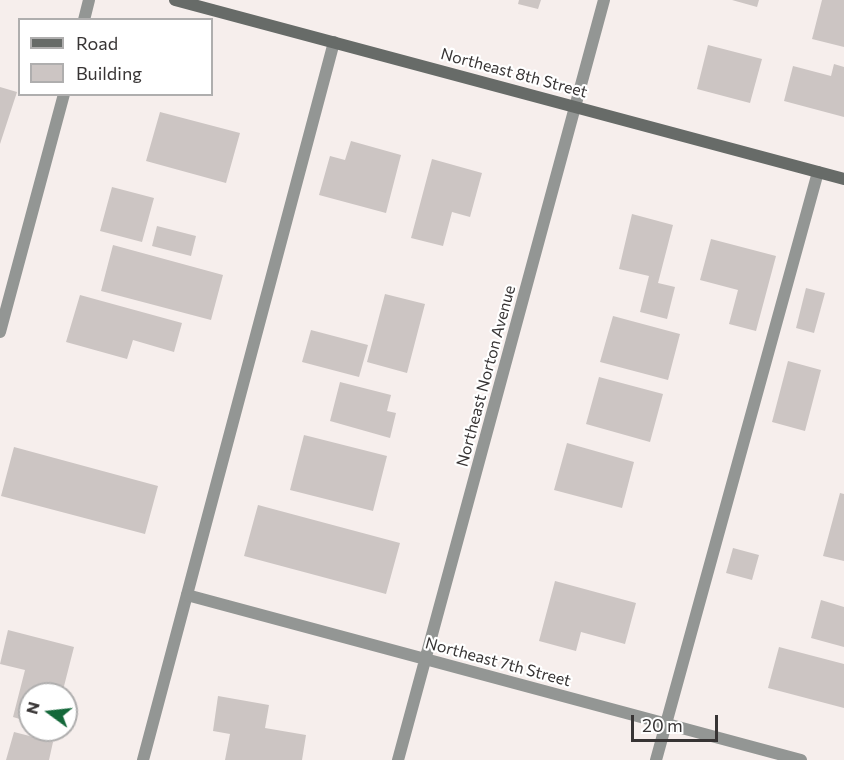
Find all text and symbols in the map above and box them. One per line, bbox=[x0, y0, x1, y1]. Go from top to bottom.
legend bbox=[18, 18, 213, 96]
text: Road bbox=[76, 32, 118, 54]
street label: Northeast 8th Street bbox=[439, 44, 589, 102]
text: Building bbox=[76, 62, 142, 84]
street label: Northeast Norton Avenue bbox=[453, 283, 519, 469]
street label: Northeast 7th Street bbox=[423, 633, 573, 691]
north arrow bbox=[18, 682, 78, 742]
text: N bbox=[21, 699, 43, 716]
scale bar bbox=[634, 703, 721, 741]
text: 20 m bbox=[642, 714, 683, 736]

